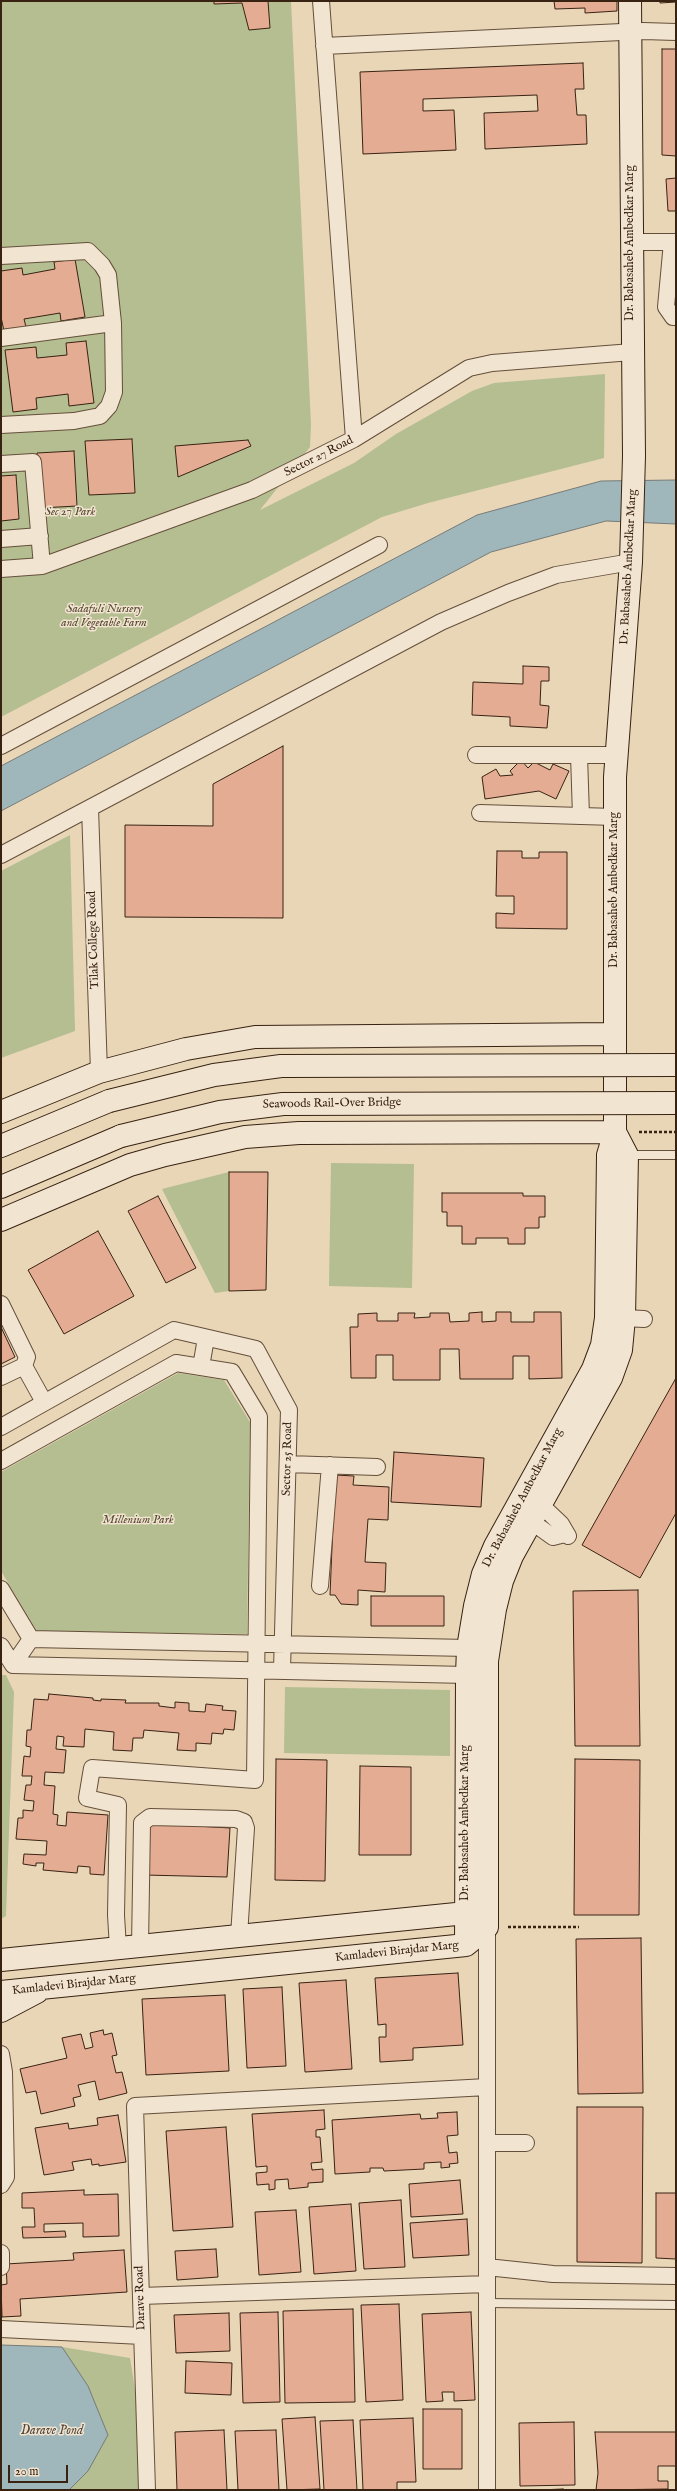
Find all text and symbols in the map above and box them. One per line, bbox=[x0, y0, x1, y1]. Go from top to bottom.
street label: Dr. Babasaheb Ambedkar Marg bbox=[624, 165, 638, 321]
street label: Sector 27 Road bbox=[282, 434, 356, 480]
street label: Dr. Babasaheb Ambedkar Marg bbox=[618, 489, 640, 645]
park label: Sec 27 Park bbox=[45, 506, 95, 520]
park label: Sadafuli Nursery and Vegetable Farm bbox=[61, 603, 147, 631]
street label: Dr. Babasaheb Ambedkar Marg bbox=[608, 812, 622, 968]
street label: Tilak College Road bbox=[85, 891, 103, 989]
street label: Seawoods Rail-Over Bridge bbox=[263, 1096, 401, 1112]
street label: Sector 25 Road bbox=[280, 1422, 296, 1496]
street label: Dr. Babasaheb Ambedkar Marg bbox=[480, 1426, 566, 1570]
park label: Millenium Park bbox=[102, 1514, 174, 1528]
street label: Dr. Babasaheb Ambedkar Marg bbox=[459, 1745, 473, 1901]
street label: Kamladevi Birajdar Marg bbox=[334, 1938, 460, 1966]
street label: Kamladevi Birajdar Marg bbox=[11, 1971, 137, 1999]
street label: Darave Road bbox=[133, 2265, 149, 2331]
water label: Darave Pond bbox=[21, 2423, 83, 2439]
scale bar bbox=[10, 2457, 70, 2483]
text: 20 m bbox=[15, 2464, 38, 2479]

